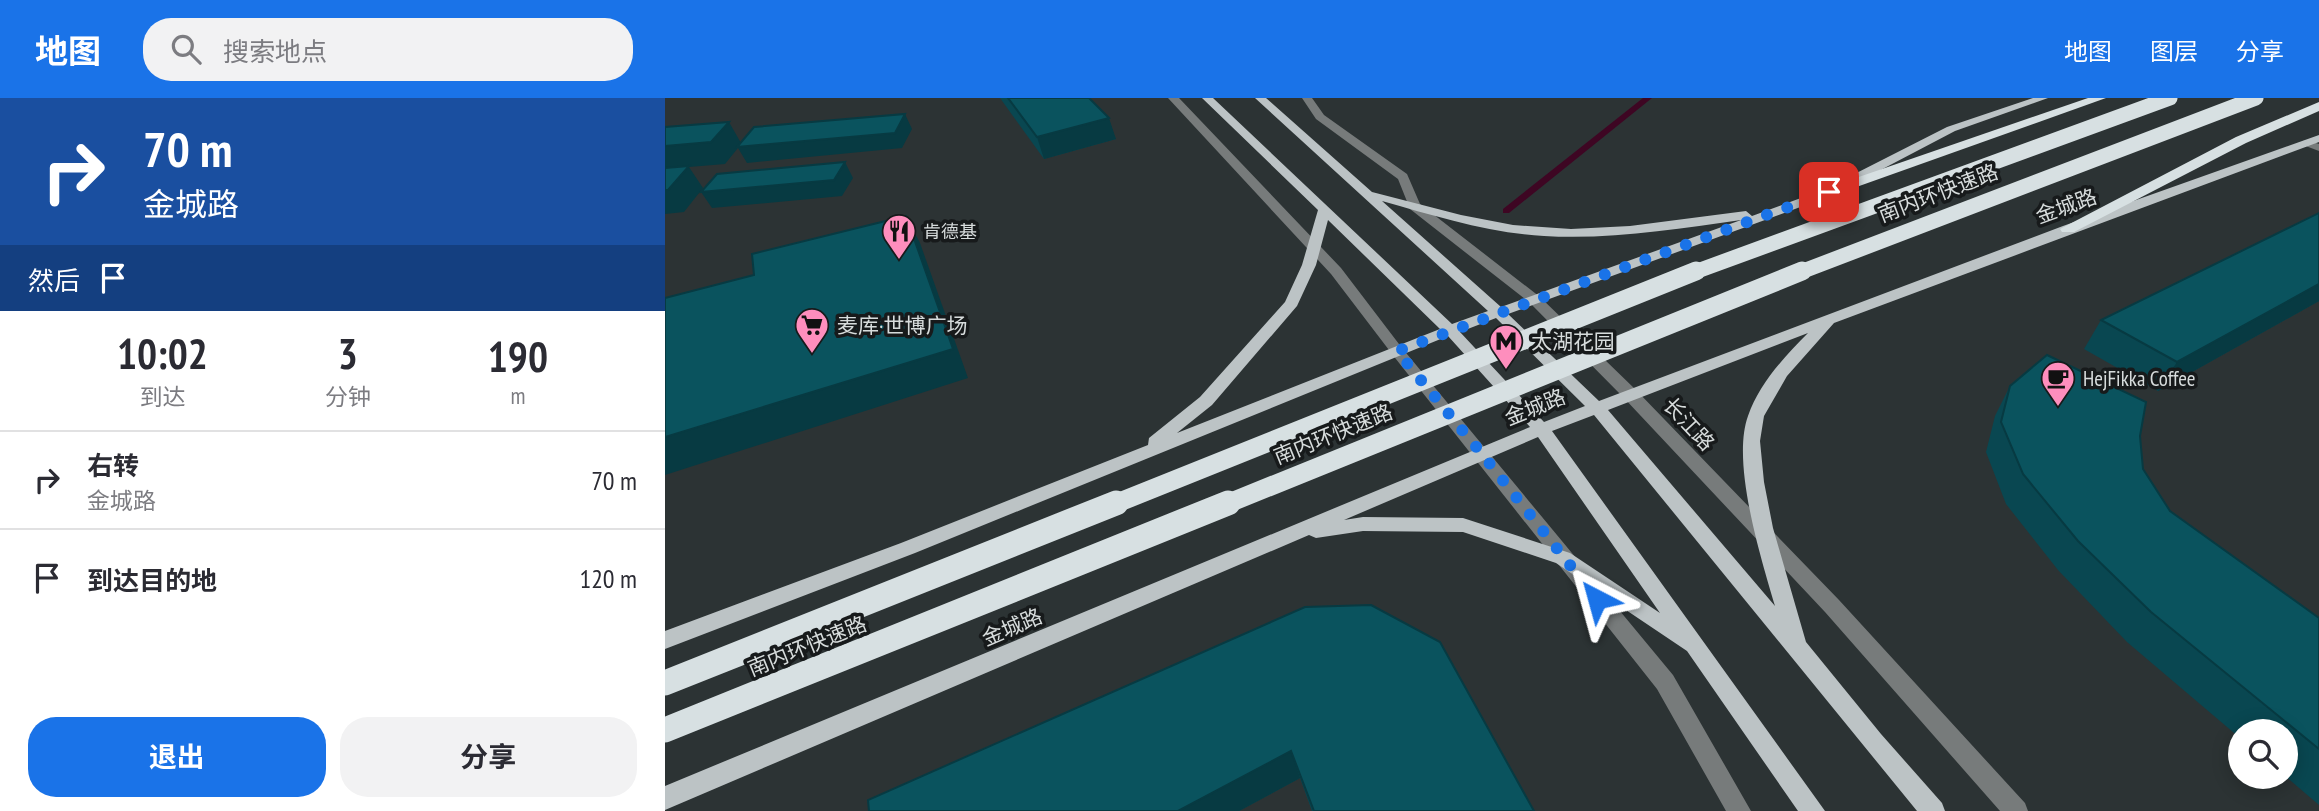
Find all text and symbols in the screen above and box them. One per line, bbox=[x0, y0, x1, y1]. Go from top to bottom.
search box bbox=[143, 18, 633, 81]
text: 地图 bbox=[35, 29, 101, 72]
icon: search bbox=[167, 30, 205, 68]
text: 搜索地点 bbox=[223, 35, 327, 68]
text: 地图 bbox=[2064, 36, 2112, 67]
text: 图层 bbox=[2150, 36, 2198, 67]
text: 分享 bbox=[2236, 36, 2284, 67]
text: 70 m bbox=[143, 117, 232, 181]
icon: right bbox=[28, 126, 119, 217]
street label: 南内环快速路 bbox=[1874, 158, 2002, 228]
pin bbox=[1799, 162, 1859, 222]
icon: arrive bbox=[1810, 173, 1848, 211]
text: 金城路 bbox=[143, 183, 239, 225]
street label: 金城路 bbox=[2032, 183, 2100, 229]
restaurant icon: 肯德基 bbox=[880, 212, 918, 261]
place label: 肯德基 bbox=[923, 220, 977, 243]
icon: arrive bbox=[94, 259, 132, 297]
text: 然后 bbox=[28, 264, 80, 297]
supermarket icon: 麦库·世博广场 bbox=[793, 306, 831, 355]
place label: 麦库·世博广场 bbox=[837, 312, 967, 339]
metro station icon: 太湖花园 bbox=[1487, 322, 1525, 371]
text: 10:02 bbox=[117, 326, 208, 381]
text: 3 bbox=[338, 326, 358, 381]
place label: 太湖花园 bbox=[1531, 328, 1615, 355]
text: 190 bbox=[488, 329, 548, 384]
cafe icon: HejFikka Coffee bbox=[2039, 359, 2077, 408]
place label: HejFikka Coffee bbox=[2083, 365, 2196, 392]
text: m bbox=[510, 381, 525, 410]
text: 到达 bbox=[139, 382, 185, 411]
text: 分钟 bbox=[325, 382, 371, 411]
street label: 金城路 bbox=[1501, 383, 1569, 431]
street label: 长江路 bbox=[1658, 392, 1720, 456]
street label: 南内环快速路 bbox=[1270, 398, 1396, 470]
text: 右转 bbox=[87, 449, 139, 482]
icon: right bbox=[28, 461, 66, 499]
text: 70 m bbox=[591, 464, 637, 497]
text: 金城路 bbox=[87, 486, 156, 515]
icon: arrive bbox=[28, 559, 66, 597]
text: 120 m bbox=[579, 562, 637, 595]
position arrow bbox=[1560, 562, 1634, 636]
text: 到达目的地 bbox=[87, 564, 217, 597]
street label: 金城路 bbox=[978, 602, 1046, 652]
street label: 南内环快速路 bbox=[744, 610, 870, 682]
button: 退出 bbox=[28, 717, 326, 797]
button: 分享 bbox=[340, 717, 637, 797]
map controls bbox=[2228, 719, 2298, 789]
button: search bbox=[2228, 719, 2298, 789]

